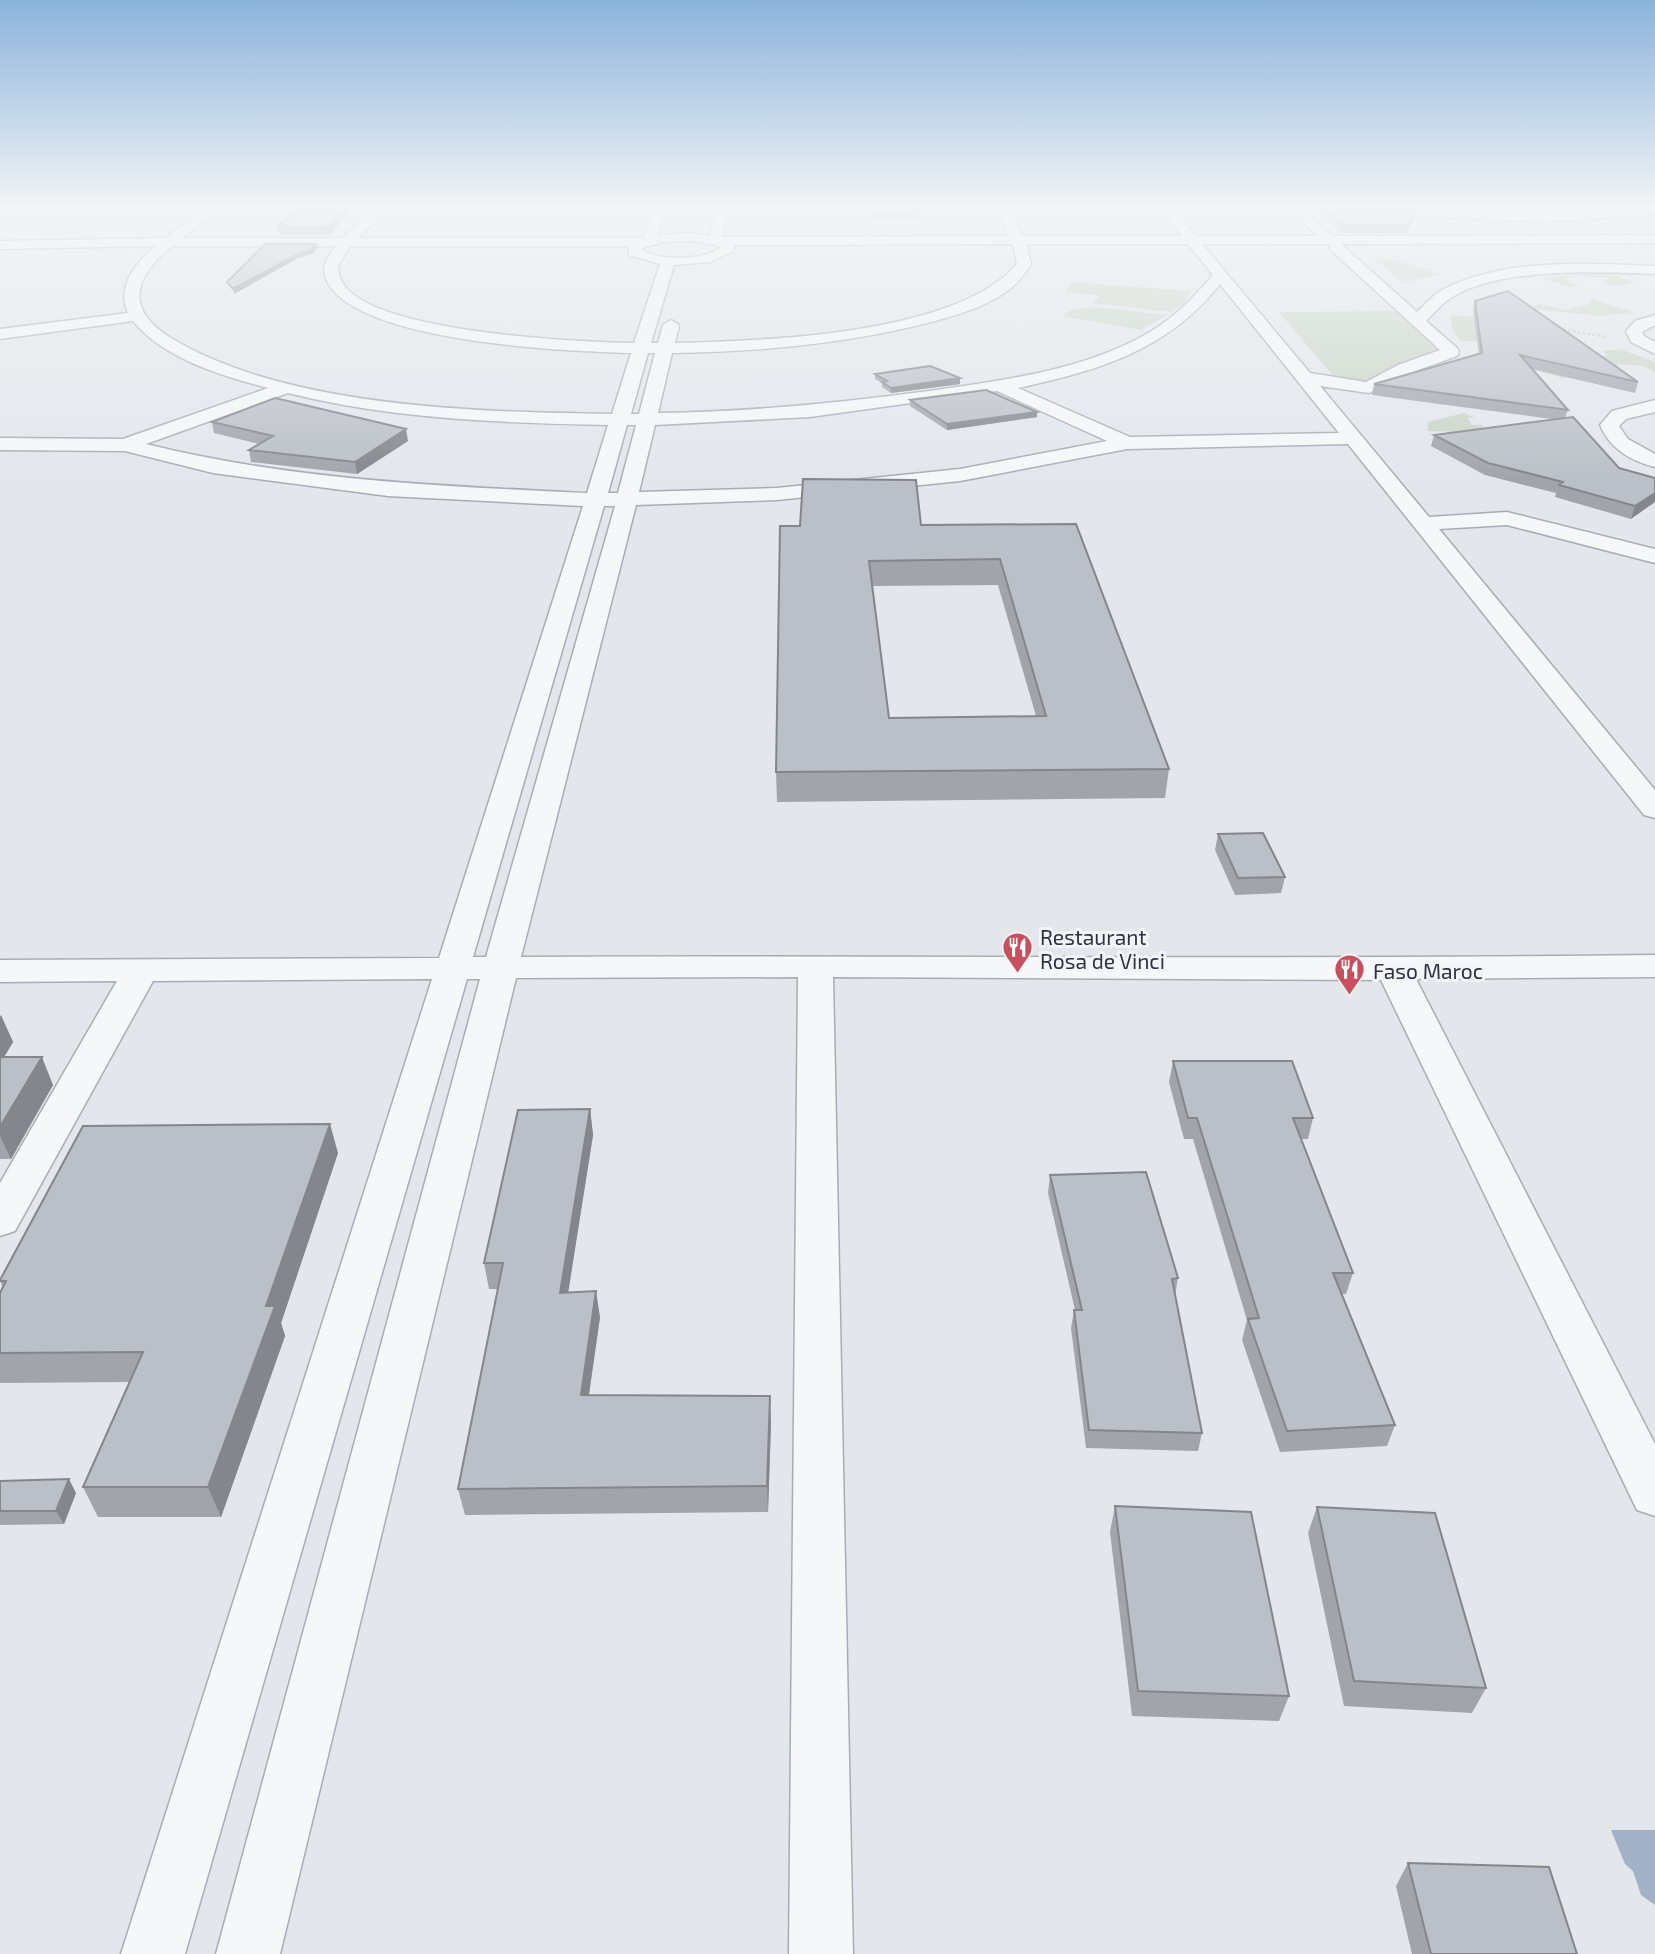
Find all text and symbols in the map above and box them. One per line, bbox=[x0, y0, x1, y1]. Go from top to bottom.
place label: Restaurant Rosa de Vinci bbox=[1040, 924, 1165, 973]
restaurant icon: Restaurant Rosa de Vinci bbox=[1000, 931, 1034, 975]
restaurant icon: Faso Maroc bbox=[1333, 953, 1367, 997]
place label: Faso Maroc bbox=[1373, 958, 1483, 983]

